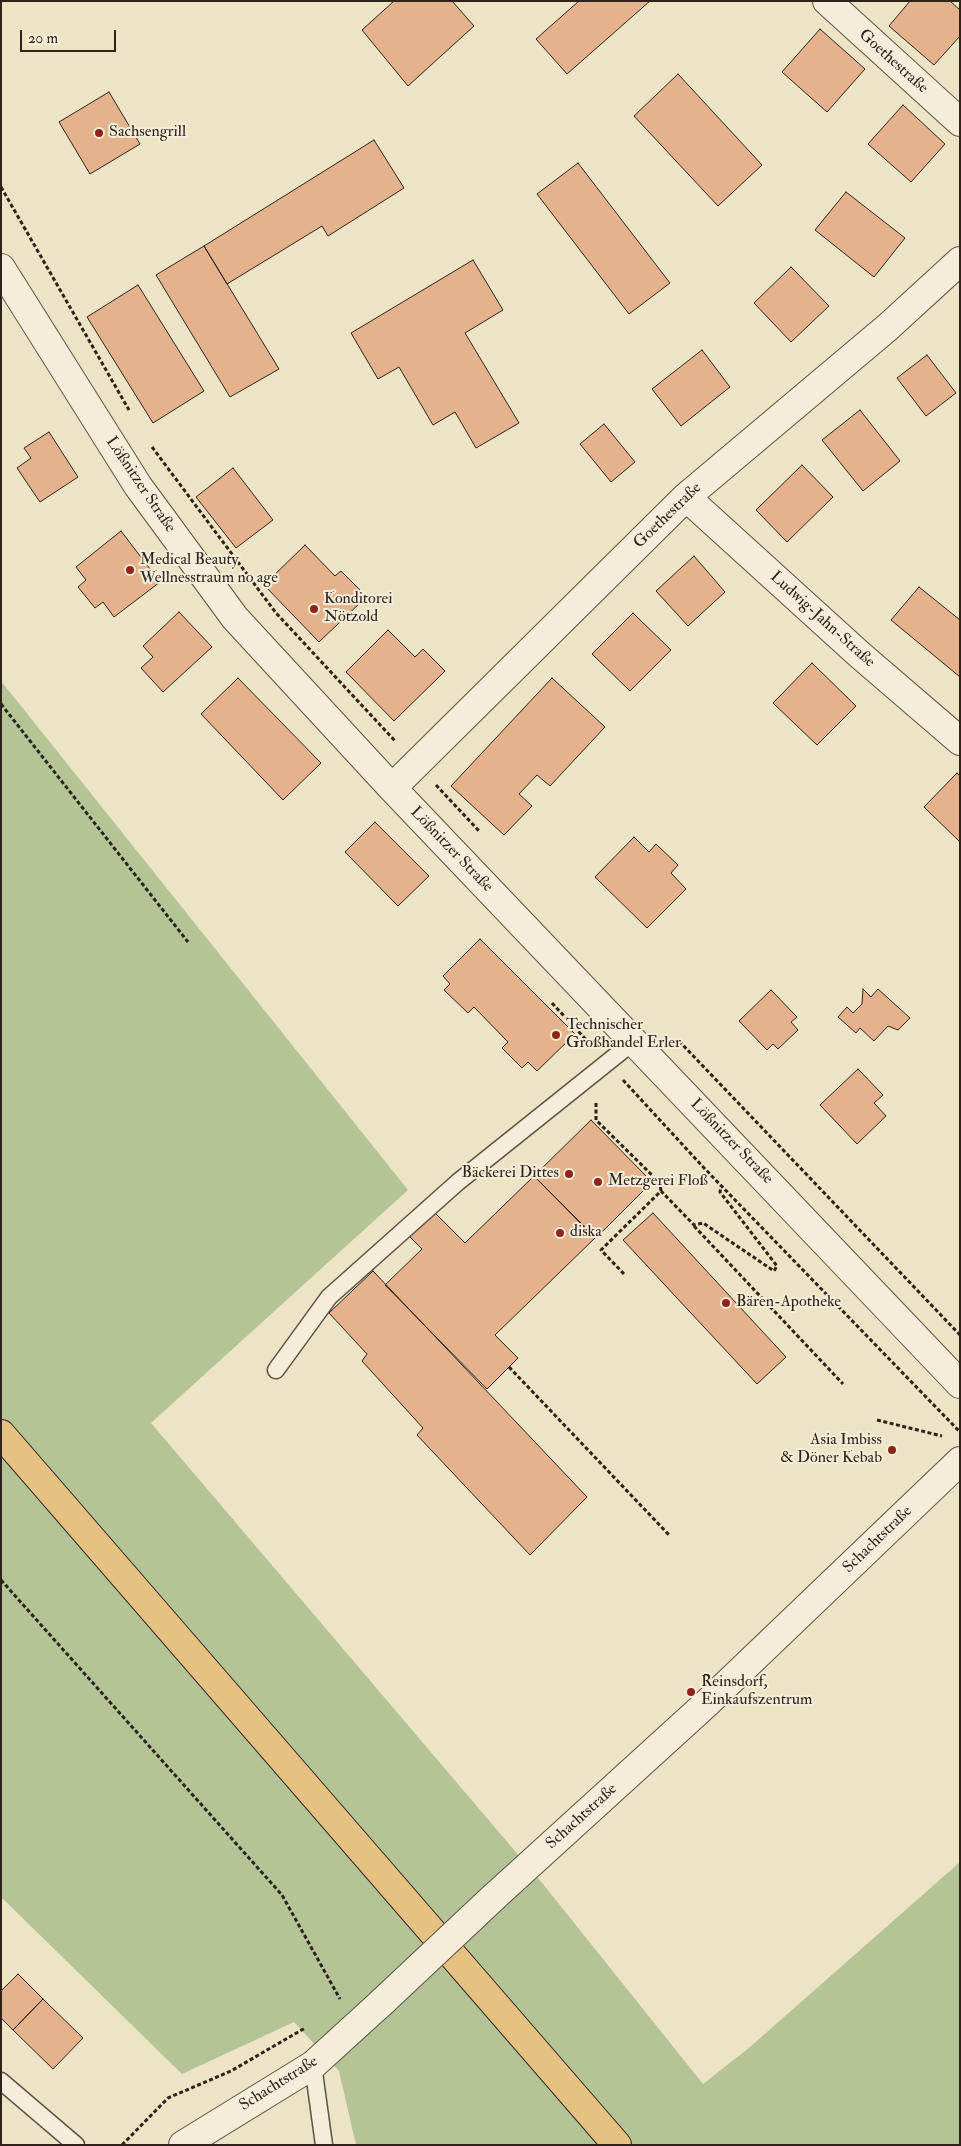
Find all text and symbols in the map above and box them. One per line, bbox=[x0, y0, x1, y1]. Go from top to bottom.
scale bar bbox=[22, 20, 119, 52]
street label: Goethestraße bbox=[854, 26, 932, 98]
text: 20 m bbox=[28, 29, 58, 48]
place label: Sachsengrill bbox=[109, 123, 186, 143]
marker: Sachsengrill bbox=[93, 127, 105, 139]
street label: Lößnitzer Straße bbox=[101, 434, 179, 536]
street label: Goethestraße bbox=[630, 479, 706, 553]
place label: Medical Beauty Wellnesstraum no age bbox=[140, 551, 278, 589]
marker: Medical Beauty Wellnesstraum no age bbox=[124, 564, 136, 576]
street label: Ludwig-Jahn-Straße bbox=[766, 568, 878, 672]
place label: Konditorei Nötzold bbox=[324, 590, 393, 628]
marker: Konditorei Nötzold bbox=[308, 603, 320, 615]
street label: Lößnitzer Straße bbox=[405, 803, 497, 897]
place label: Technischer Großhandel Erler bbox=[566, 1016, 681, 1054]
marker: Technischer Großhandel Erler bbox=[550, 1029, 562, 1041]
street label: Lößnitzer Straße bbox=[685, 1095, 777, 1189]
place label: Bäckerei Dittes bbox=[461, 1164, 559, 1184]
marker: Bäckerei Dittes bbox=[563, 1168, 575, 1180]
place label: Metzgerei Floß bbox=[608, 1172, 708, 1192]
marker: Metzgerei Floß bbox=[592, 1176, 604, 1188]
place label: diska bbox=[570, 1223, 602, 1243]
marker: diska bbox=[554, 1227, 566, 1239]
place label: Bären-Apotheke bbox=[736, 1293, 841, 1313]
marker: Bären-Apotheke bbox=[720, 1297, 732, 1309]
place label: Asia Imbiss & Döner Kebab bbox=[780, 1431, 882, 1469]
marker: Asia Imbiss & Döner Kebab bbox=[886, 1444, 898, 1456]
street label: Schachtstraße bbox=[839, 1502, 917, 1578]
place label: Reinsdorf, Einkaufszentrum bbox=[701, 1673, 813, 1711]
marker: Reinsdorf, Einkaufszentrum bbox=[685, 1686, 697, 1698]
street label: Schachtstraße bbox=[543, 1780, 621, 1854]
street label: Schachtstraße bbox=[236, 2052, 322, 2116]

